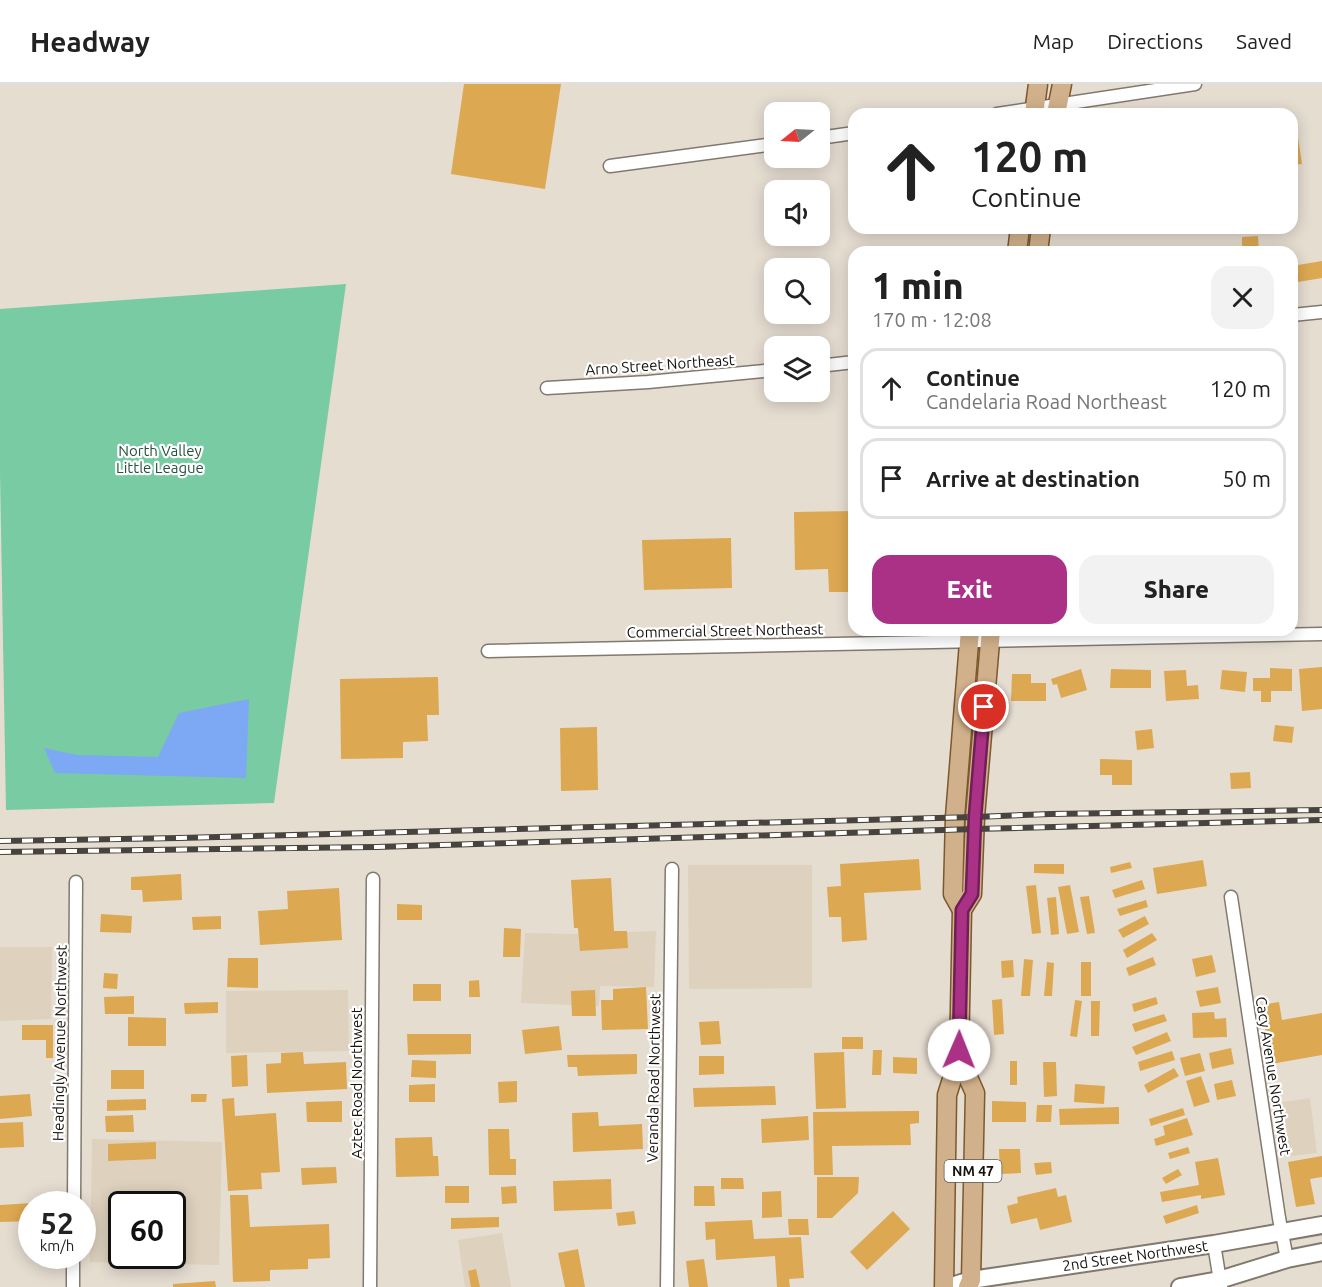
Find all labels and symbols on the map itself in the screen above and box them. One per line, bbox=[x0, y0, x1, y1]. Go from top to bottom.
north arrow bbox=[764, 102, 830, 168]
street label: Arno Street Northeast bbox=[585, 351, 735, 378]
park label: North Valley Little League bbox=[116, 442, 204, 476]
street label: Commercial Street Northeast bbox=[626, 620, 824, 641]
pin bbox=[958, 681, 1009, 732]
street label: Headingly Avenue Northwest bbox=[49, 944, 70, 1141]
street label: Veranda Road Northwest bbox=[644, 993, 663, 1163]
street label: Cacy Avenue Northwest bbox=[1253, 995, 1294, 1157]
street label: Aztec Road Northwest bbox=[348, 1007, 365, 1159]
position arrow bbox=[927, 1018, 991, 1082]
road number: NM 47 bbox=[944, 1160, 1002, 1182]
speed limit sign: 60 bbox=[108, 1191, 186, 1269]
street label: 2nd Street Northwest bbox=[1061, 1237, 1209, 1274]

